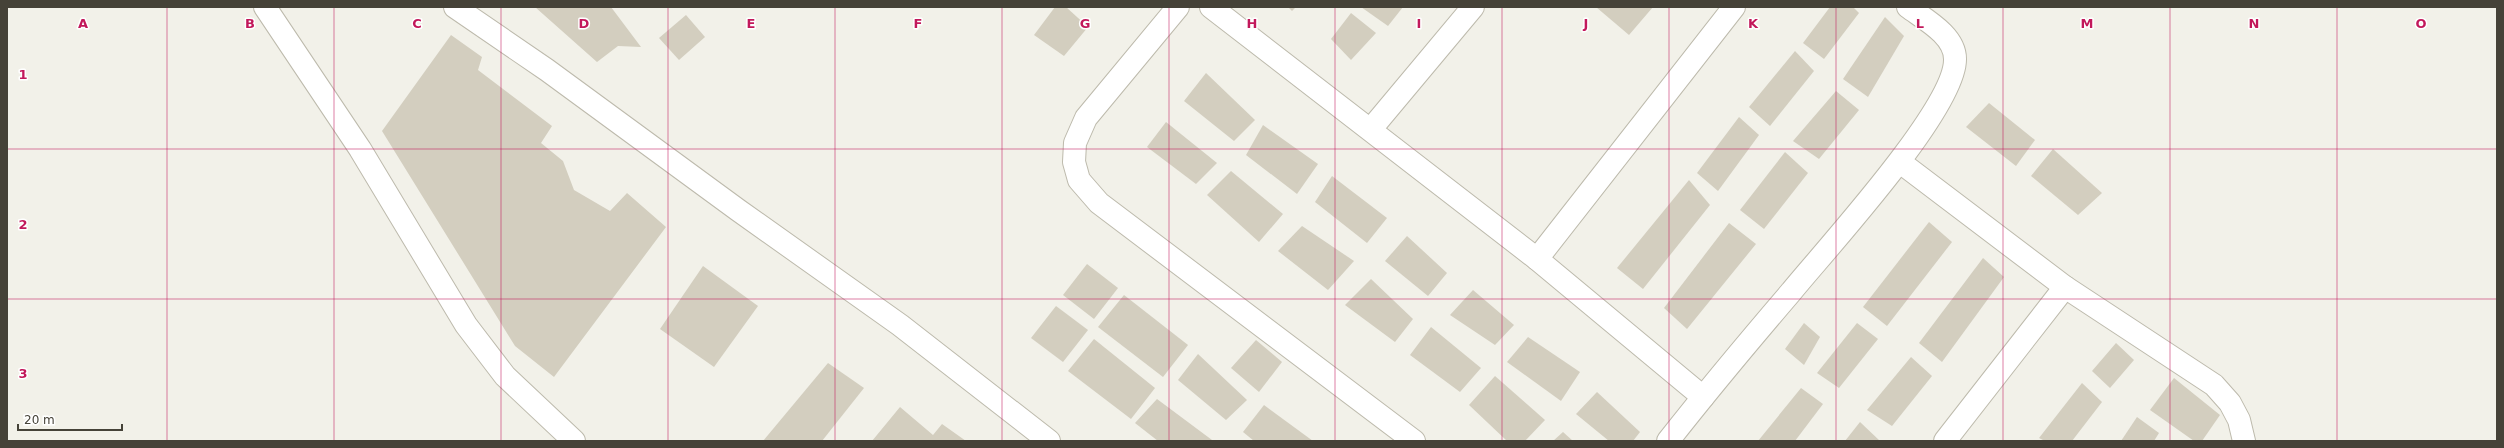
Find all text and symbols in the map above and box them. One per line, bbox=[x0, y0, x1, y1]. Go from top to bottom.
text: A bbox=[78, 16, 88, 31]
text: B bbox=[245, 16, 255, 31]
text: C bbox=[412, 16, 422, 31]
text: D bbox=[579, 16, 590, 31]
text: E bbox=[747, 16, 755, 31]
text: F bbox=[914, 16, 922, 31]
text: G bbox=[1080, 16, 1090, 31]
text: H bbox=[1247, 16, 1257, 31]
text: I bbox=[1417, 16, 1421, 31]
text: J bbox=[1583, 16, 1588, 31]
text: K bbox=[1748, 16, 1759, 31]
text: L bbox=[1916, 16, 1924, 31]
text: M bbox=[2081, 16, 2093, 31]
text: N bbox=[2249, 16, 2259, 31]
text: O bbox=[2415, 16, 2427, 31]
text: 1 bbox=[18, 67, 28, 82]
text: 2 bbox=[18, 217, 28, 232]
text: 3 bbox=[18, 366, 28, 381]
scale bar bbox=[18, 406, 122, 432]
text: 20 m bbox=[24, 413, 55, 427]

